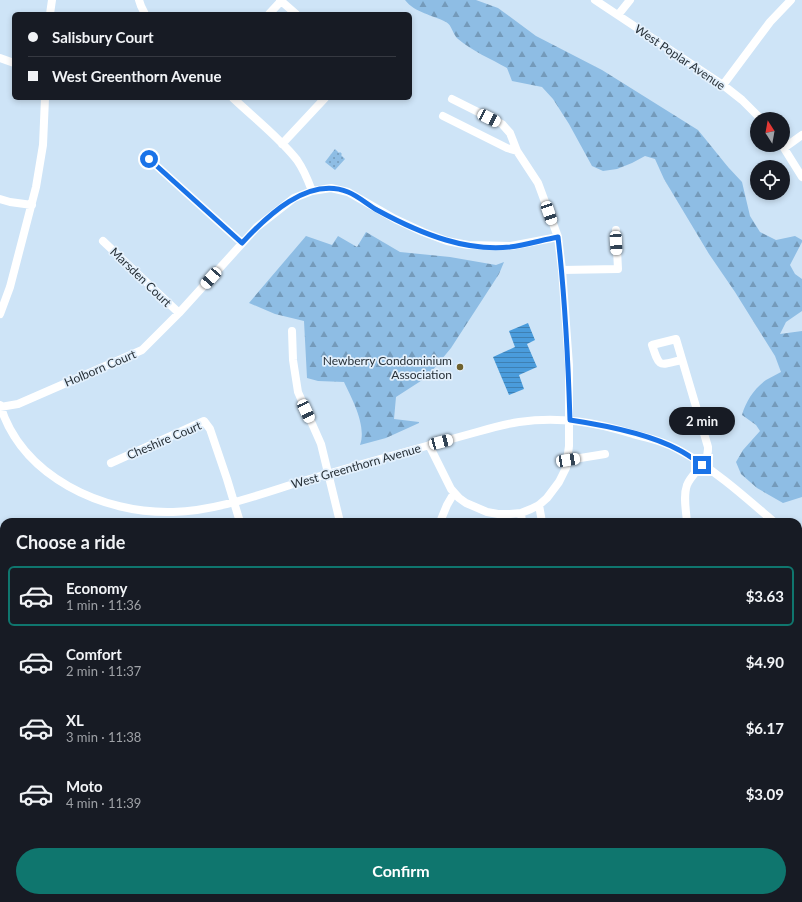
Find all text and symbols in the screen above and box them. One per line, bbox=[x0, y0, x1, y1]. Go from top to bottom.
street label: West Poplar Avenue bbox=[632, 21, 728, 93]
text: Salisbury Court bbox=[52, 28, 154, 46]
text: West Greenthorn Avenue bbox=[52, 67, 221, 85]
car bbox=[476, 107, 502, 129]
north arrow bbox=[750, 112, 790, 152]
map controls bbox=[750, 112, 790, 200]
route start bbox=[140, 150, 158, 168]
button: locate bbox=[750, 160, 790, 200]
car bbox=[539, 200, 559, 226]
car bbox=[609, 231, 623, 255]
street label: Marsden Court bbox=[107, 244, 175, 310]
car bbox=[199, 265, 223, 291]
street label: Holborn Court bbox=[62, 346, 139, 390]
place label: Newberry Condominium Association bbox=[323, 353, 452, 382]
marker: Newberry Condominium Association bbox=[455, 362, 465, 372]
car bbox=[295, 398, 317, 424]
callout: 2 min bbox=[669, 407, 735, 435]
text: 2 min bbox=[686, 413, 718, 429]
street label: Cheshire Court bbox=[125, 417, 204, 462]
car bbox=[428, 433, 454, 451]
street label: West Greenthorn Avenue bbox=[290, 440, 422, 492]
car bbox=[555, 452, 581, 468]
route end bbox=[693, 456, 711, 474]
text: Choose a ride bbox=[16, 531, 125, 553]
icon: car bbox=[18, 578, 54, 614]
text: Economy bbox=[66, 579, 127, 597]
text: $3.63 bbox=[746, 587, 784, 605]
text: 1 min · 11:36 bbox=[66, 597, 141, 613]
icon: car bbox=[18, 644, 54, 680]
text: Comfort bbox=[66, 645, 122, 663]
text: $4.90 bbox=[746, 653, 784, 671]
text: 2 min · 11:37 bbox=[66, 663, 141, 679]
icon: car bbox=[18, 710, 54, 746]
text: XL bbox=[66, 711, 84, 729]
text: $6.17 bbox=[746, 719, 784, 737]
text: 3 min · 11:38 bbox=[66, 729, 141, 745]
icon: car bbox=[18, 776, 54, 812]
text: Moto bbox=[66, 777, 103, 795]
text: $3.09 bbox=[746, 785, 784, 803]
text: 4 min · 11:39 bbox=[66, 795, 141, 811]
button: Confirm bbox=[16, 848, 786, 894]

